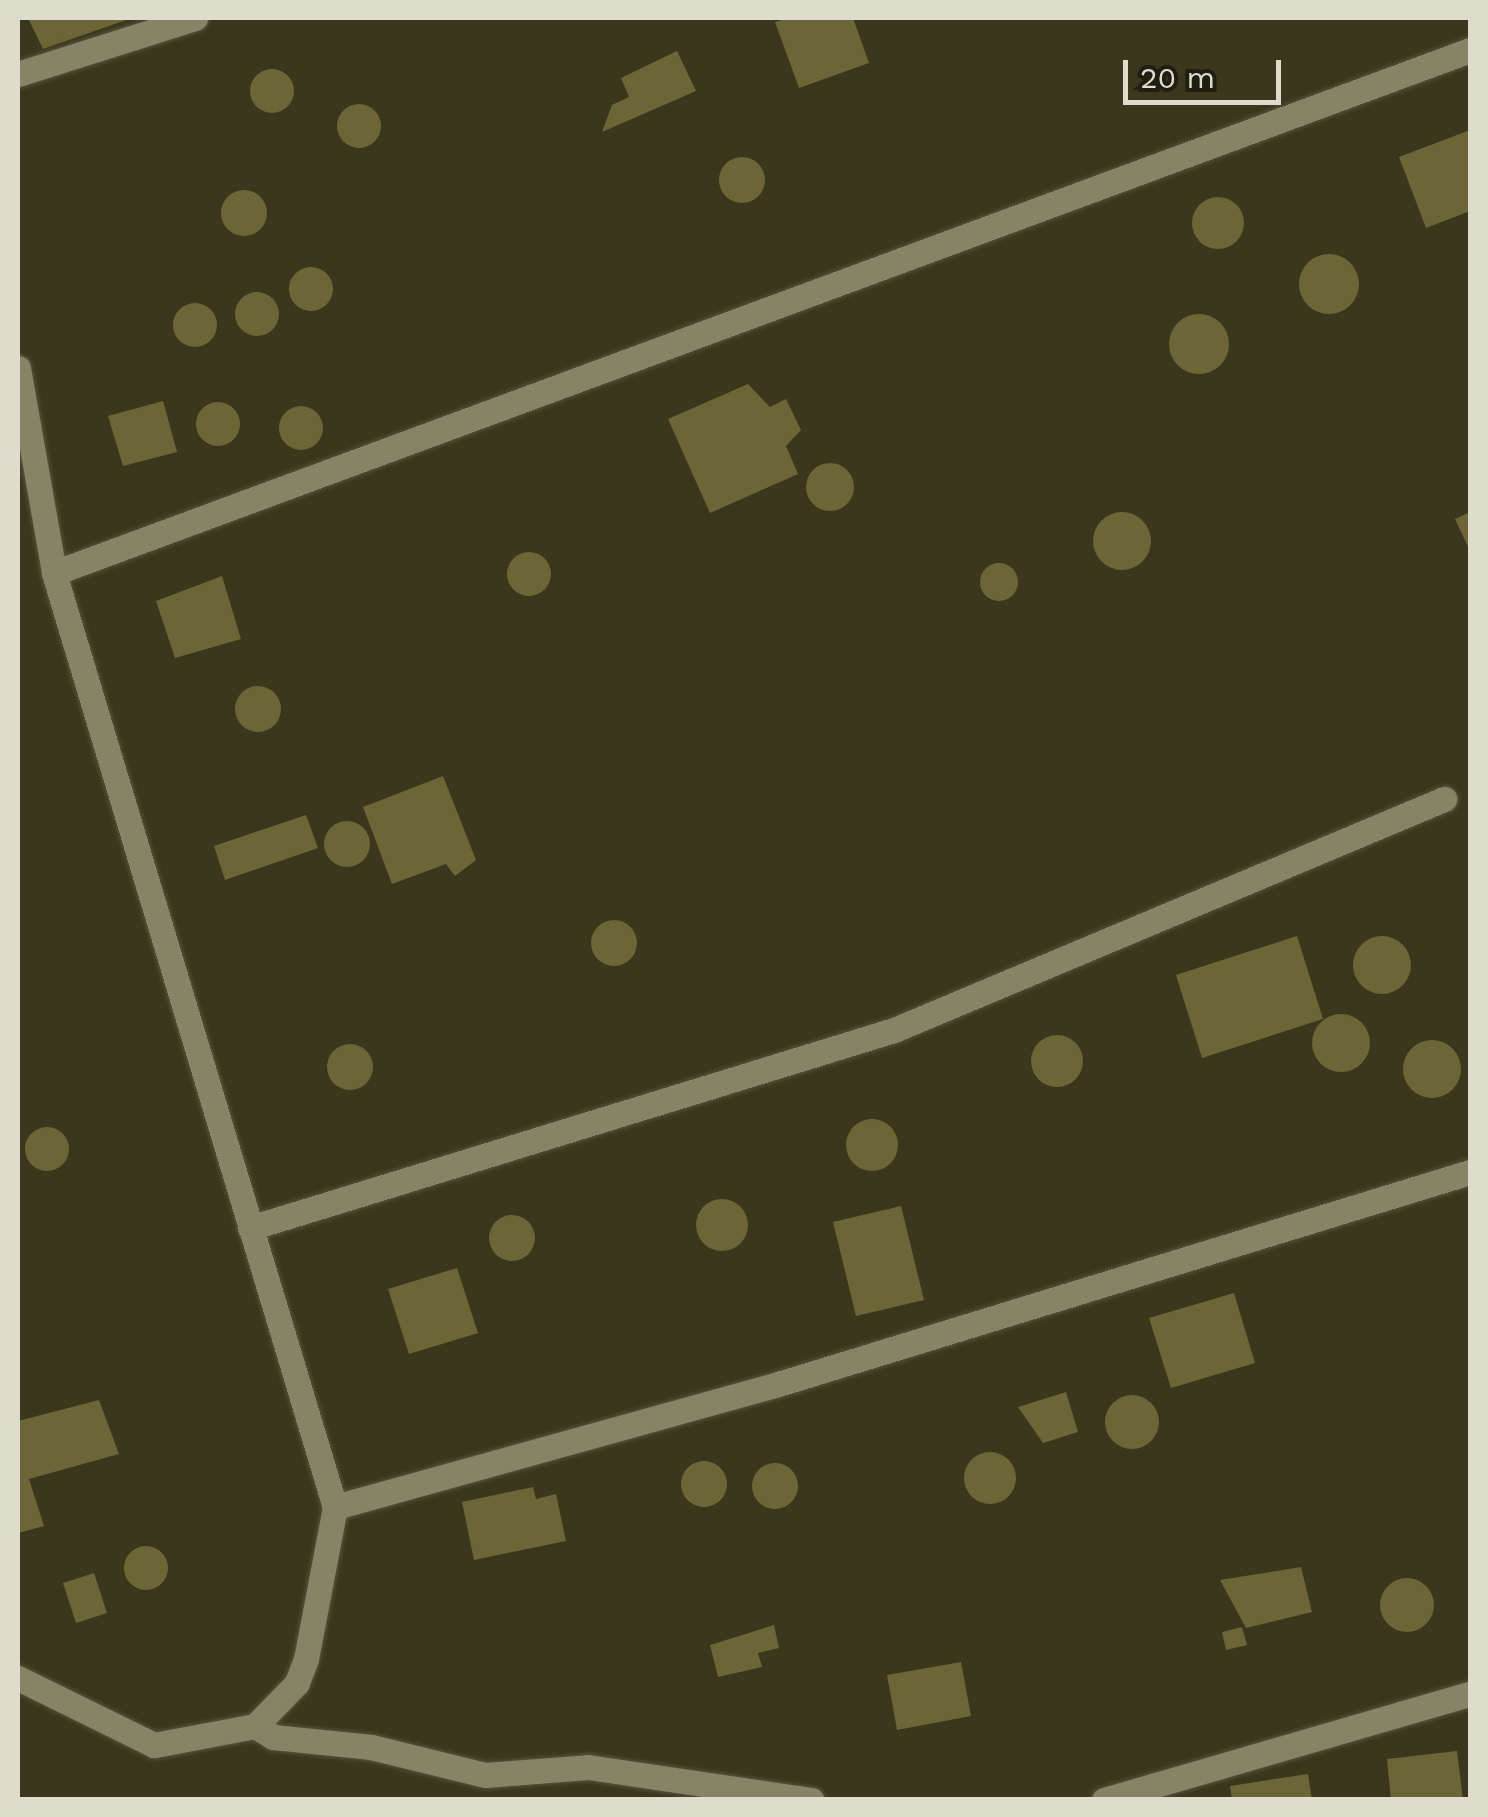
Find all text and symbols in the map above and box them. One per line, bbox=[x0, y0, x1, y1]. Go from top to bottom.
scale bar bbox=[1128, 40, 1286, 102]
text: 20 m bbox=[1140, 60, 1215, 95]

